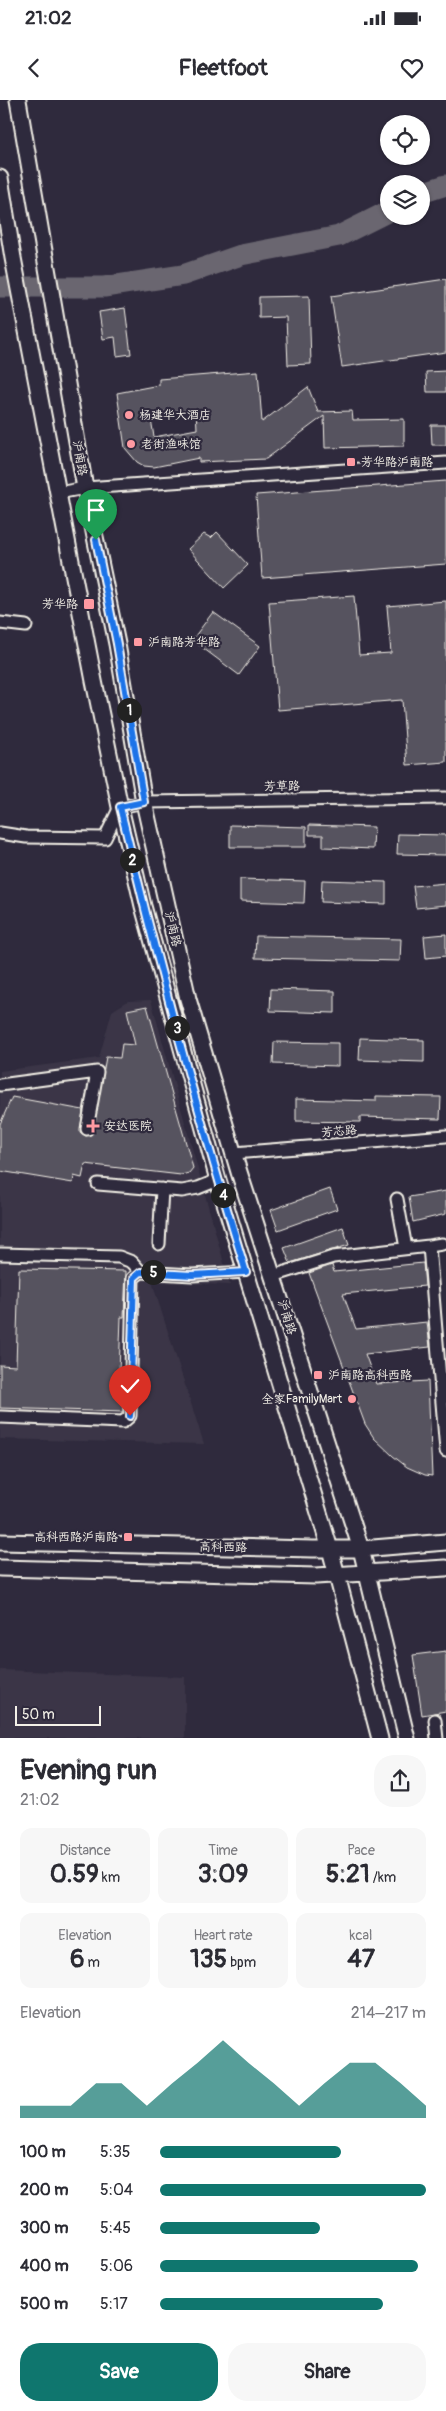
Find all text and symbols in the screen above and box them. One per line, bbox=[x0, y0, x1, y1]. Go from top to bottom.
text: 21:02 bbox=[25, 6, 72, 30]
icon: back bbox=[20, 54, 48, 82]
text: Fleetfoot bbox=[178, 54, 268, 82]
icon: heart bbox=[398, 54, 426, 82]
map controls bbox=[380, 115, 430, 225]
button: locate bbox=[380, 115, 430, 165]
button: layers bbox=[380, 175, 430, 225]
place label: 杨建华大酒店 bbox=[139, 408, 211, 423]
marker: 杨建华大酒店 bbox=[123, 409, 135, 421]
place label: 老街渔味馆 bbox=[141, 437, 201, 452]
marker: 老街渔味馆 bbox=[125, 438, 137, 450]
street label: 沪南路 bbox=[69, 439, 90, 477]
place label: 芳华路沪南路 bbox=[361, 455, 433, 470]
marker: 芳华路沪南路 bbox=[345, 456, 357, 468]
pin bbox=[75, 489, 117, 540]
icon: arrive bbox=[82, 496, 110, 524]
place label: 芳华路 bbox=[42, 597, 78, 612]
marker: 芳华路 bbox=[82, 597, 96, 611]
place label: 沪南路芳华路 bbox=[148, 635, 220, 650]
marker: 沪南路芳华路 bbox=[132, 636, 144, 648]
pin: 1 bbox=[116, 698, 142, 722]
text: 1 bbox=[127, 702, 132, 719]
street label: 芳草路 bbox=[264, 779, 300, 794]
pin: 2 bbox=[120, 848, 144, 872]
text: 2 bbox=[129, 852, 136, 869]
street label: 沪南路 bbox=[161, 910, 184, 948]
pin: 3 bbox=[164, 1016, 190, 1040]
text: 3 bbox=[174, 1020, 181, 1037]
marker: 安达医院 bbox=[86, 1119, 100, 1133]
place label: 安达医院 bbox=[104, 1119, 152, 1134]
street label: 芳芯路 bbox=[320, 1122, 358, 1141]
pin: 4 bbox=[210, 1182, 236, 1208]
text: 4 bbox=[219, 1187, 228, 1204]
pin: 5 bbox=[140, 1260, 166, 1284]
text: 5 bbox=[150, 1264, 157, 1281]
street label: 沪南路 bbox=[274, 1298, 299, 1337]
pin bbox=[109, 1365, 151, 1416]
place label: 沪南路高科西路 bbox=[328, 1368, 412, 1383]
marker: 沪南路高科西路 bbox=[312, 1369, 324, 1381]
icon: check bbox=[116, 1372, 144, 1400]
place label: 全家FamilyMart bbox=[262, 1392, 342, 1407]
marker: 全家FamilyMart bbox=[346, 1393, 358, 1405]
place label: 高科西路沪南路 bbox=[34, 1530, 118, 1545]
marker: 高科西路沪南路 bbox=[122, 1531, 134, 1543]
street label: 高科西路 bbox=[199, 1540, 247, 1555]
scale bar bbox=[15, 1704, 101, 1727]
text: 50 m bbox=[22, 1706, 55, 1723]
text: Evening run bbox=[20, 1753, 157, 1788]
button: share bbox=[374, 1755, 426, 1807]
text: 21:02 bbox=[20, 1790, 59, 1810]
text: Distance bbox=[59, 1842, 111, 1859]
text: Time bbox=[208, 1842, 238, 1859]
text: Pace bbox=[347, 1842, 375, 1859]
text: 0.59 bbox=[50, 1859, 99, 1890]
text: 3:09 bbox=[198, 1859, 248, 1890]
text: 5:21 bbox=[326, 1859, 370, 1890]
text: km bbox=[99, 1869, 120, 1886]
text: /km bbox=[370, 1869, 396, 1886]
text: Elevation bbox=[58, 1927, 112, 1944]
text: Heart rate bbox=[193, 1927, 253, 1944]
text: kcal bbox=[350, 1927, 372, 1944]
text: 6 bbox=[70, 1944, 85, 1975]
text: 135 bbox=[190, 1944, 227, 1975]
text: 47 bbox=[347, 1944, 375, 1975]
text: m bbox=[85, 1954, 100, 1971]
text: bpm bbox=[227, 1954, 256, 1971]
text: Elevation bbox=[20, 2003, 81, 2023]
text: 214–217 m bbox=[351, 2003, 426, 2023]
text: 100 m bbox=[20, 2142, 66, 2162]
text: 5:35 bbox=[100, 2142, 131, 2162]
text: 200 m bbox=[20, 2180, 68, 2200]
text: 5:04 bbox=[100, 2180, 133, 2200]
text: 300 m bbox=[20, 2218, 68, 2238]
text: 5:45 bbox=[100, 2218, 131, 2238]
text: 400 m bbox=[20, 2256, 69, 2276]
text: 5:06 bbox=[100, 2256, 133, 2276]
text: 500 m bbox=[20, 2294, 68, 2314]
text: 5:17 bbox=[100, 2294, 128, 2314]
button: Save bbox=[20, 2343, 218, 2401]
button: Share bbox=[228, 2343, 426, 2401]

